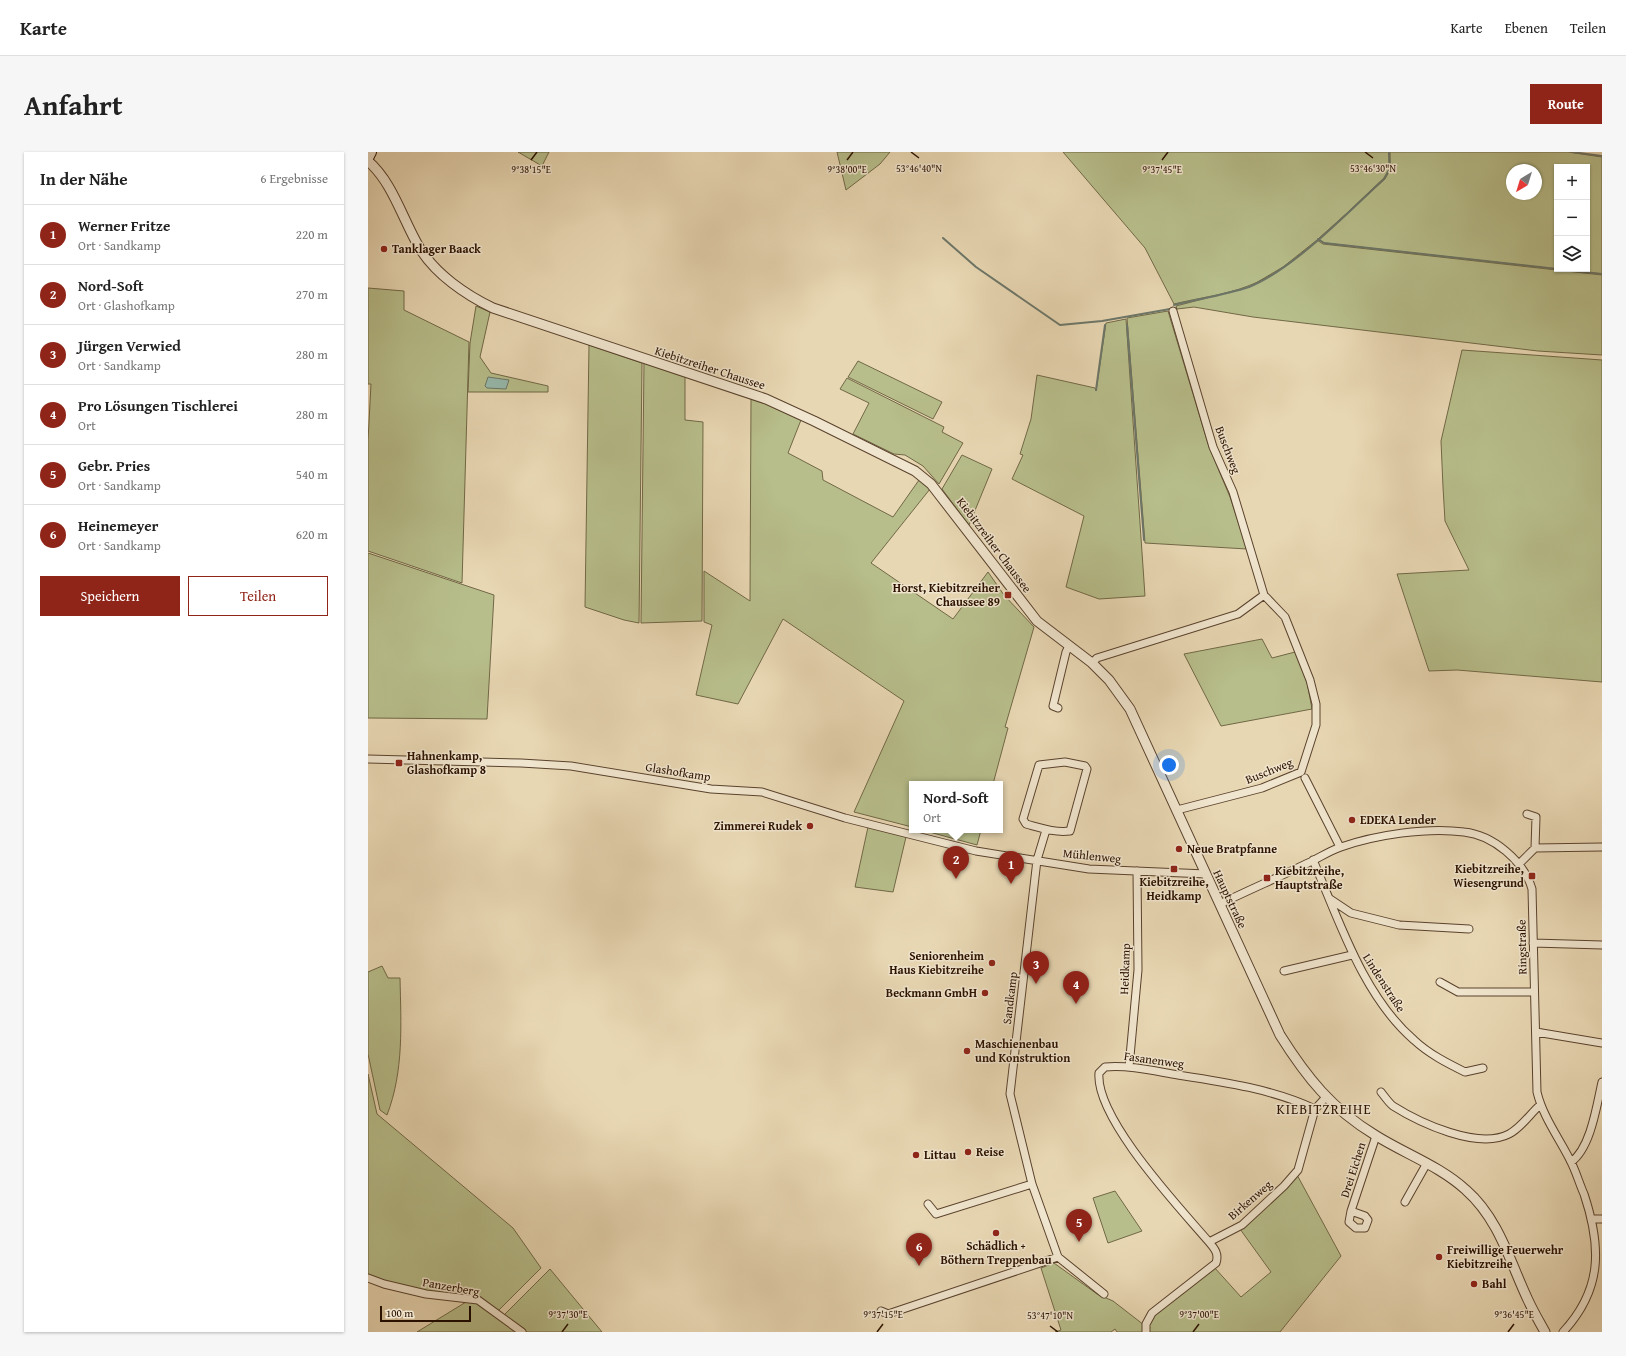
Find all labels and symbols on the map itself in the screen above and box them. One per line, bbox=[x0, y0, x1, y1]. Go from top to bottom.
text: 53°46'40"N bbox=[896, 161, 942, 176]
text: 53°46'30"N bbox=[1350, 161, 1396, 176]
text: 9°38'15"E bbox=[511, 162, 551, 177]
text: 9°38'00"E bbox=[827, 162, 867, 177]
text: 9°37'45"E bbox=[1142, 162, 1182, 177]
north arrow bbox=[1506, 164, 1542, 200]
place label: Tanklager Baack bbox=[392, 240, 481, 257]
marker: Tanklager Baack bbox=[379, 244, 389, 254]
street label: Kiebitzreiher Chaussee bbox=[653, 342, 768, 394]
street label: Buschweg bbox=[1212, 424, 1245, 476]
street label: Kiebitzreiher Chaussee bbox=[953, 494, 1036, 596]
place label: Horst, Kiebitzreiher Chaussee 89 bbox=[893, 579, 1000, 610]
marker: Horst, Kiebitzreiher Chaussee 89 bbox=[1003, 590, 1013, 600]
place label: Hahnenkamp, Glashofkamp 8 bbox=[407, 747, 486, 778]
street label: Buschweg bbox=[1243, 753, 1295, 788]
your location bbox=[1159, 755, 1179, 775]
marker: Hahnenkamp, Glashofkamp 8 bbox=[394, 758, 404, 768]
street label: Glashofkamp bbox=[644, 758, 712, 785]
place label: EDEKA Lender bbox=[1360, 811, 1437, 828]
marker: EDEKA Lender bbox=[1347, 815, 1357, 825]
place label: Zimmerei Rudek bbox=[714, 817, 802, 834]
marker: Zimmerei Rudek bbox=[805, 821, 815, 831]
place label: Neue Bratpfanne bbox=[1187, 840, 1277, 857]
street label: Mühlenweg bbox=[1062, 844, 1122, 867]
marker: Neue Bratpfanne bbox=[1174, 844, 1184, 854]
pin: 2 bbox=[943, 846, 969, 879]
pin: 1 bbox=[998, 851, 1024, 884]
place label: Kiebitzreihe, Wiesengrund bbox=[1453, 860, 1524, 891]
place label: Kiebitzreihe, Hauptstraße bbox=[1275, 862, 1344, 893]
marker: Kiebitzreihe, Heidkamp bbox=[1169, 864, 1179, 874]
street label: Hauptstraße bbox=[1209, 867, 1252, 931]
marker: Kiebitzreihe, Wiesengrund bbox=[1527, 871, 1537, 881]
place label: Kiebitzreihe, Heidkamp bbox=[1139, 873, 1209, 904]
marker: Kiebitzreihe, Hauptstraße bbox=[1262, 873, 1272, 883]
street label: Ringstraße bbox=[1513, 919, 1530, 975]
street label: Heidkamp bbox=[1115, 942, 1134, 995]
place label: Seniorenheim Haus Kiebitzreihe bbox=[889, 947, 985, 978]
street label: Lindenstraße bbox=[1359, 950, 1410, 1016]
pin: 3 bbox=[1023, 951, 1049, 984]
marker: Seniorenheim Haus Kiebitzreihe bbox=[987, 958, 997, 968]
street label: Sandkamp bbox=[998, 970, 1021, 1025]
pin: 4 bbox=[1063, 971, 1089, 1004]
place label: Beckmann GmbH bbox=[886, 984, 977, 1001]
marker: Beckmann GmbH bbox=[980, 988, 990, 998]
place label: Maschienenbau und Konstruktion bbox=[975, 1035, 1070, 1066]
marker: Maschienenbau und Konstruktion bbox=[962, 1046, 972, 1056]
street label: Fasanenweg bbox=[1123, 1047, 1185, 1072]
district label: KIEBITZREIHE bbox=[1276, 1099, 1372, 1119]
street label: Drei Eichen bbox=[1336, 1140, 1370, 1200]
place label: Reise bbox=[976, 1143, 1004, 1160]
place label: Littau bbox=[924, 1146, 956, 1163]
marker: Reise bbox=[963, 1147, 973, 1157]
marker: Littau bbox=[911, 1150, 921, 1160]
street label: Birkenweg bbox=[1224, 1176, 1275, 1224]
pin: 5 bbox=[1066, 1209, 1092, 1242]
marker: Schädlich + Böthern Treppenbau bbox=[991, 1228, 1001, 1238]
pin: 6 bbox=[906, 1233, 932, 1266]
place label: Schädlich + Böthern Treppenbau bbox=[940, 1237, 1052, 1268]
place label: Freiwillige Feuerwehr Kiebitzreihe bbox=[1447, 1241, 1564, 1272]
marker: Freiwillige Feuerwehr Kiebitzreihe bbox=[1434, 1252, 1444, 1262]
street label: Panzerberg bbox=[421, 1273, 481, 1300]
place label: Bahl bbox=[1482, 1275, 1507, 1292]
marker: Bahl bbox=[1469, 1279, 1479, 1289]
scale bar bbox=[380, 1304, 471, 1323]
text: 9°37'30"E bbox=[548, 1307, 588, 1322]
text: 9°37'15"E bbox=[863, 1307, 903, 1322]
text: 9°37'00"E bbox=[1179, 1307, 1219, 1322]
text: 9°36'45"E bbox=[1494, 1307, 1534, 1322]
text: 53°47'10"N bbox=[1027, 1308, 1073, 1323]

